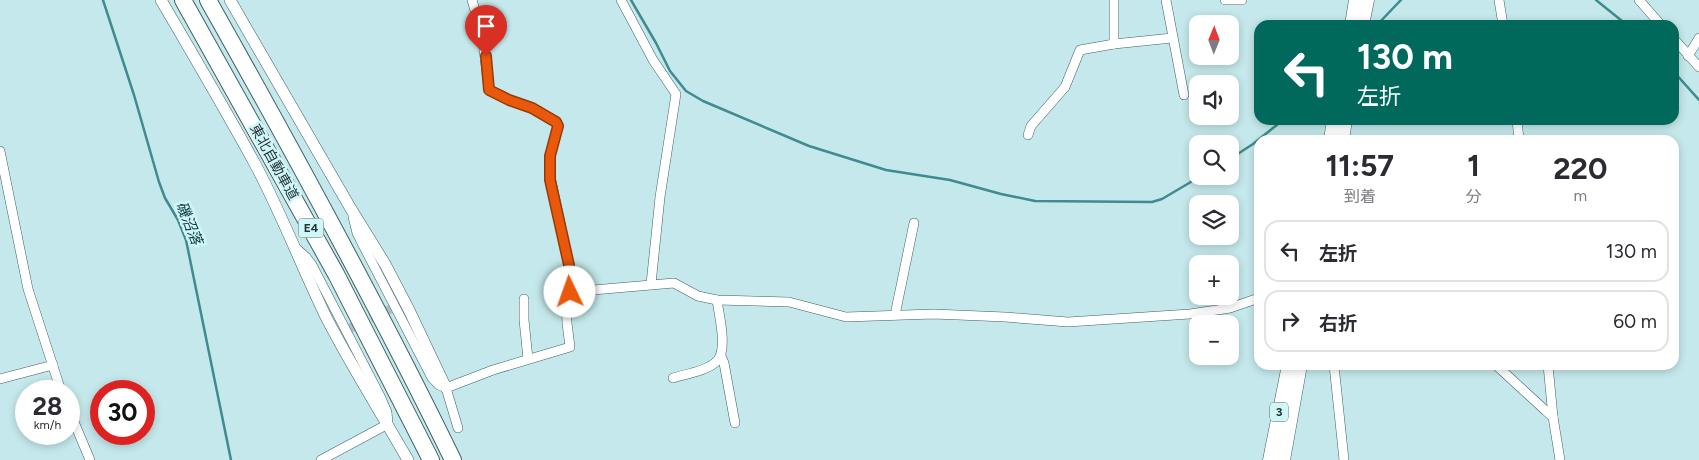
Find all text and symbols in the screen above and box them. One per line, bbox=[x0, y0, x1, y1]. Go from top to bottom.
pin bbox=[465, 5, 507, 56]
icon: arrive bbox=[472, 12, 500, 40]
north arrow bbox=[1189, 15, 1239, 65]
map controls bbox=[1189, 15, 1239, 365]
text: 130 m bbox=[1357, 36, 1453, 78]
icon: left bbox=[1274, 40, 1339, 105]
button: sound bbox=[1189, 75, 1239, 125]
text: 左折 bbox=[1357, 83, 1401, 110]
street label: 東北自動車道 bbox=[246, 121, 302, 203]
button: search bbox=[1189, 135, 1239, 185]
text: 11:57 bbox=[1326, 147, 1394, 184]
text: 1 bbox=[1467, 147, 1480, 184]
text: 220 bbox=[1553, 150, 1607, 187]
text: m bbox=[1574, 186, 1587, 205]
text: 到着 bbox=[1344, 187, 1376, 206]
text: 分 bbox=[1466, 187, 1482, 206]
button: layers bbox=[1189, 195, 1239, 245]
water label: 磯沼落 bbox=[172, 199, 207, 249]
road number: E4 bbox=[298, 218, 324, 238]
icon: left bbox=[1276, 237, 1304, 265]
text: 130 m bbox=[1606, 240, 1657, 263]
text: 左折 bbox=[1319, 242, 1357, 265]
button: + bbox=[1189, 255, 1239, 305]
position arrow bbox=[543, 265, 595, 317]
icon: right bbox=[1276, 307, 1304, 335]
text: 60 m bbox=[1613, 310, 1657, 333]
text: 右折 bbox=[1319, 312, 1357, 335]
button: − bbox=[1189, 315, 1239, 365]
speed limit sign: 30 bbox=[90, 380, 155, 445]
text: 28 bbox=[33, 391, 62, 421]
road number: 3 bbox=[1270, 402, 1288, 422]
text: km/h bbox=[34, 418, 61, 432]

